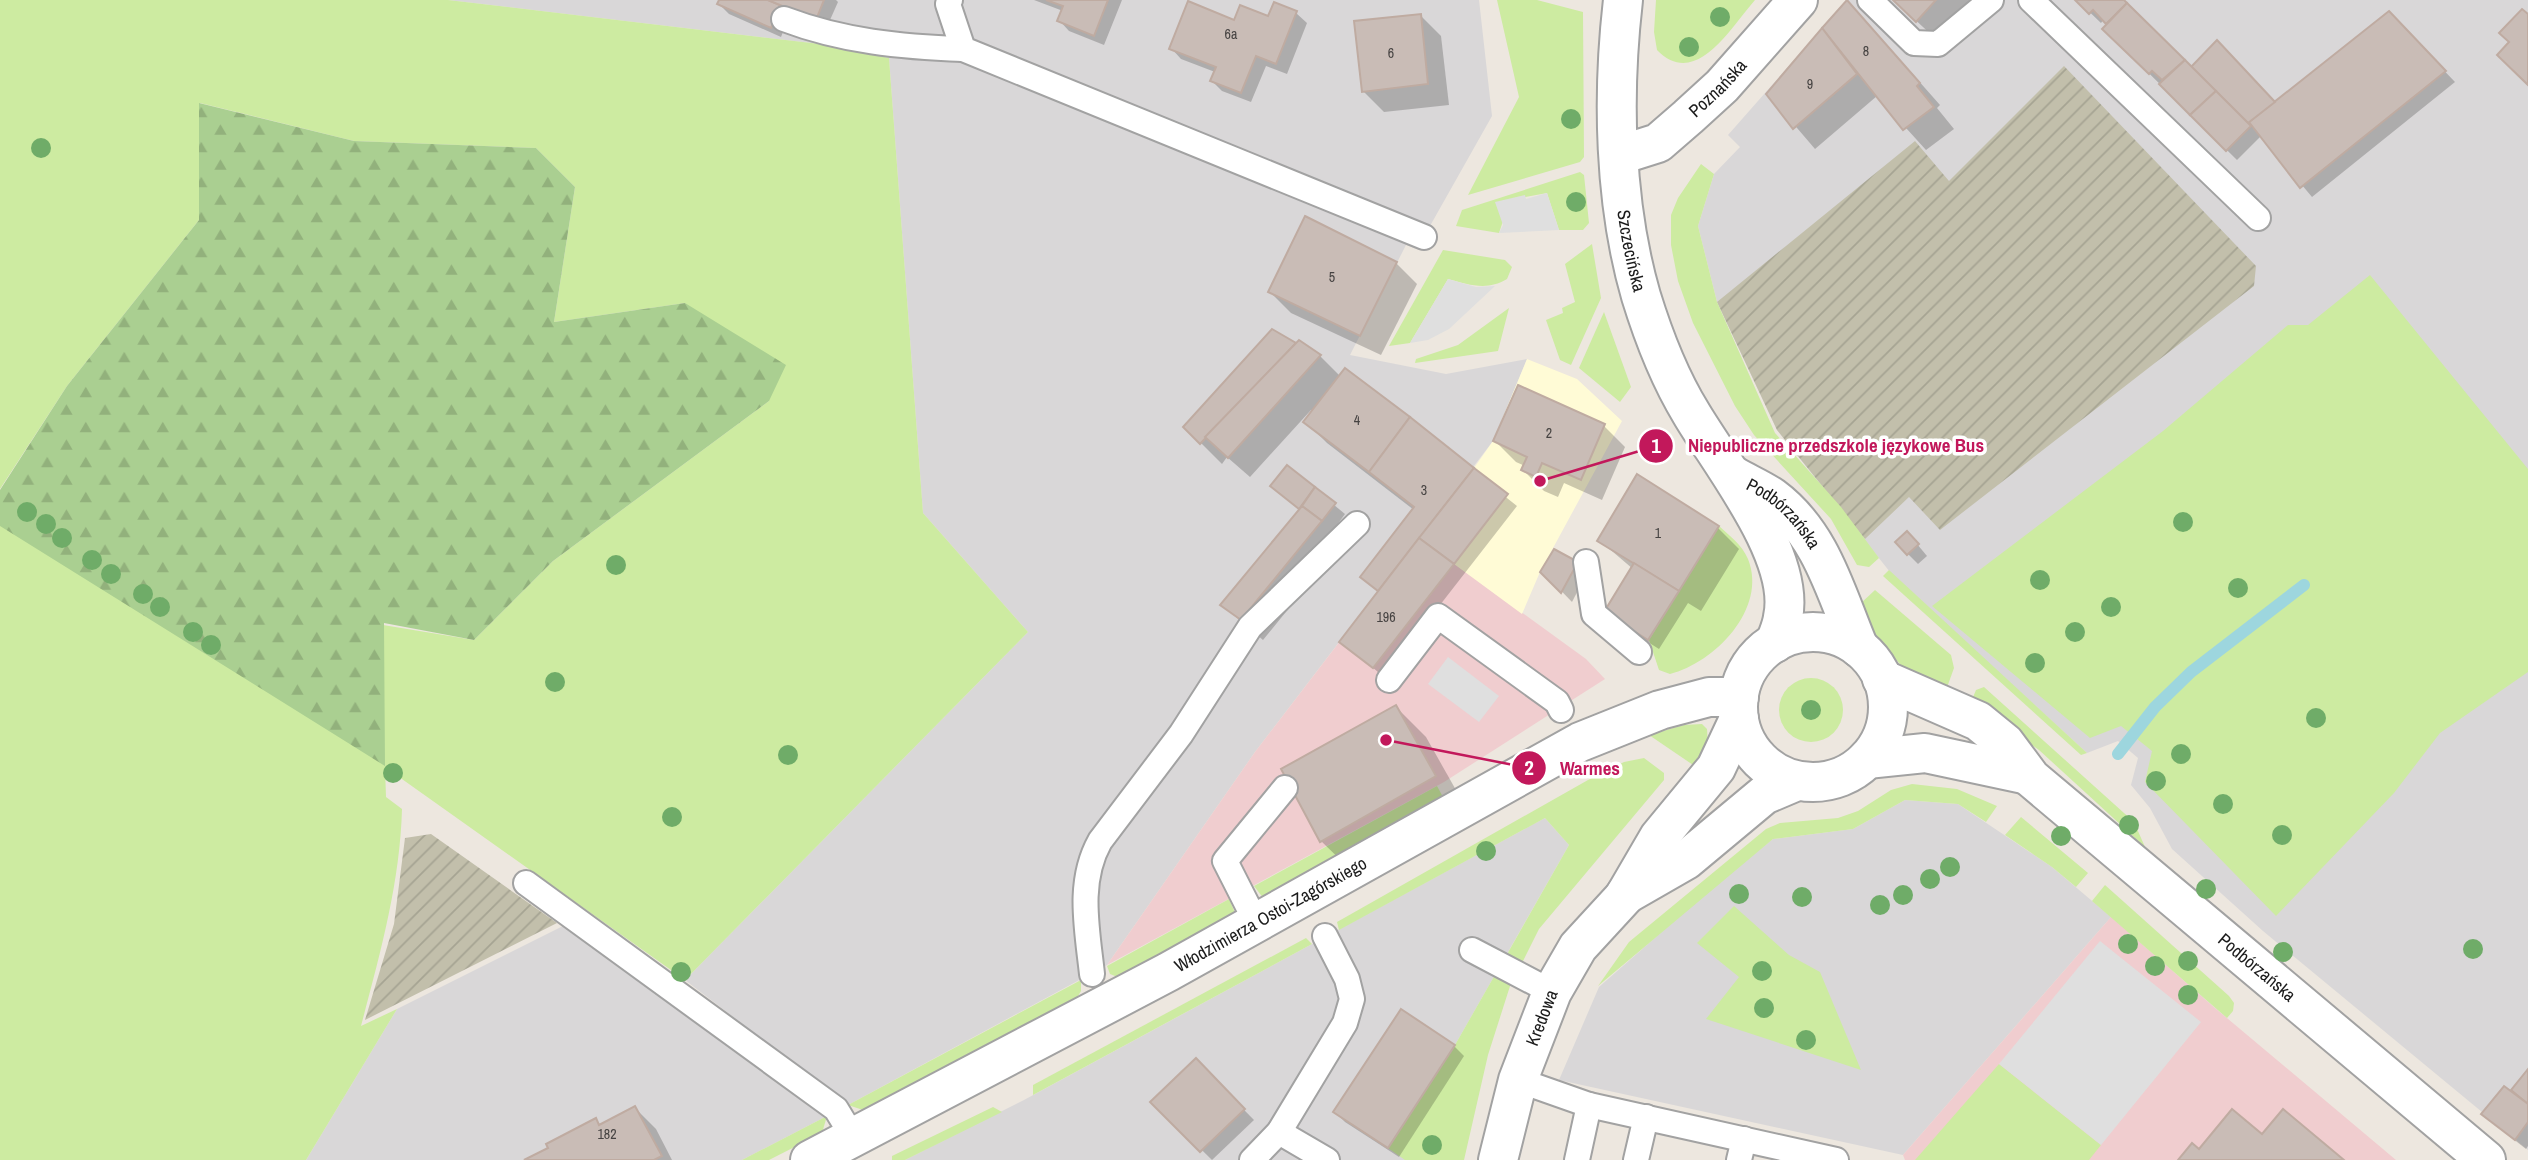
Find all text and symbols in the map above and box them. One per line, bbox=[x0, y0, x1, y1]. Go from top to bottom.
house number: 6a bbox=[1225, 25, 1238, 43]
house number: 8 bbox=[1863, 42, 1869, 60]
house number: 6 bbox=[1388, 44, 1394, 62]
street label: Poznańska bbox=[1683, 53, 1752, 123]
house number: 9 bbox=[1807, 75, 1813, 93]
street label: Szczecińska bbox=[1611, 208, 1652, 294]
house number: 5 bbox=[1329, 268, 1335, 286]
house number: 4 bbox=[1354, 411, 1361, 429]
house number: 2 bbox=[1546, 424, 1552, 442]
callout: Niepubliczne przedszkole językowe Bus bbox=[1639, 426, 1998, 466]
text: 1 bbox=[1651, 431, 1661, 460]
text: Niepubliczne przedszkole językowe Bus bbox=[1688, 432, 1984, 458]
street label: Podbórzańska bbox=[1742, 472, 1827, 553]
house number: 3 bbox=[1421, 481, 1427, 499]
house number: 1 bbox=[1655, 524, 1662, 542]
house number: 196 bbox=[1376, 608, 1396, 626]
callout: Warmes bbox=[1511, 748, 1634, 788]
text: 2 bbox=[1524, 753, 1534, 782]
text: Warmes bbox=[1560, 755, 1620, 781]
street label: Włodzimierza Ostoi-Zagórskiego bbox=[1170, 850, 1371, 978]
street label: Podbórzańska bbox=[2213, 927, 2301, 1007]
street label: Kredowa bbox=[1519, 986, 1564, 1049]
house number: 182 bbox=[597, 1125, 617, 1143]

